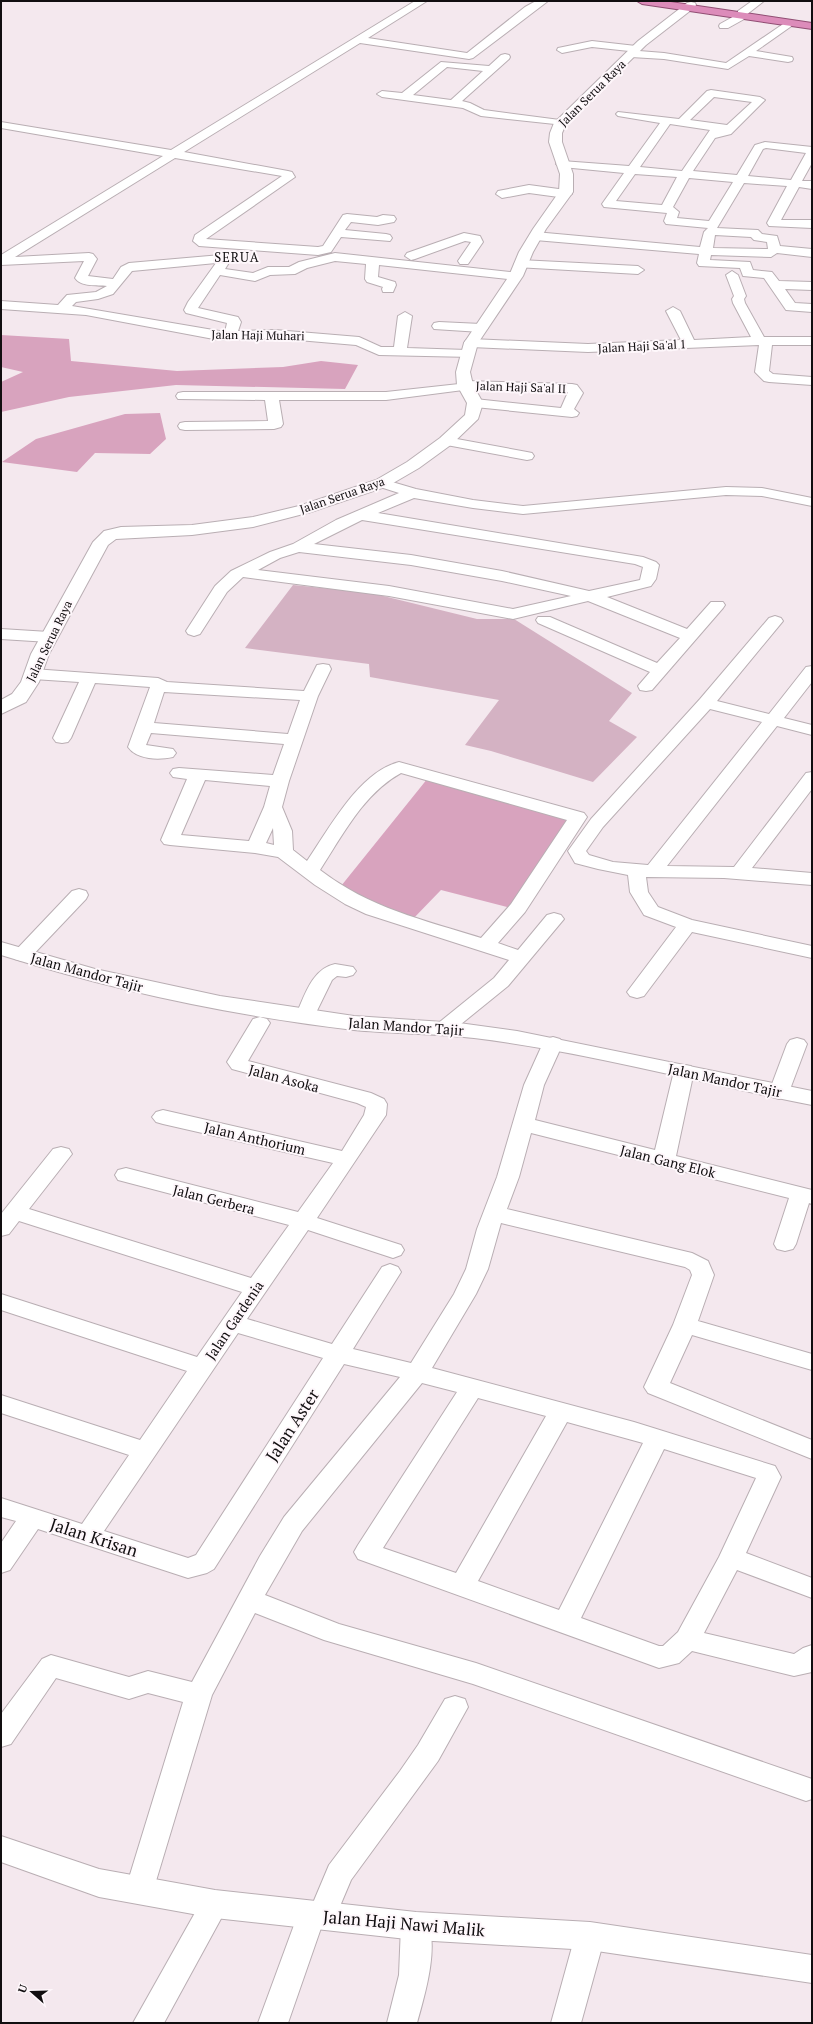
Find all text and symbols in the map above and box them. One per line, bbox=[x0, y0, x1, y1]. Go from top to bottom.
street label: Jalan Serua Raya bbox=[555, 56, 629, 130]
district label: SERUA bbox=[214, 248, 260, 266]
street label: Jalan Haji Muhari bbox=[211, 327, 305, 343]
street label: Jalan Haji Sa'al 1 bbox=[597, 336, 687, 356]
street label: Jalan Haji Sa'al II bbox=[476, 378, 566, 396]
street label: Jalan Serua Raya bbox=[298, 473, 386, 517]
street label: Jalan Serua Raya bbox=[23, 598, 75, 684]
street label: Jalan Mandor Tajir bbox=[29, 948, 146, 996]
street label: Jalan Mandor Tajir bbox=[348, 1012, 465, 1040]
street label: Jalan Asoka bbox=[247, 1059, 321, 1097]
street label: Jalan Mandor Tajir bbox=[666, 1059, 784, 1101]
street label: Jalan Anthorium bbox=[203, 1117, 307, 1159]
street label: Jalan Gang Elok bbox=[618, 1140, 719, 1182]
street label: Jalan Gerbera bbox=[171, 1180, 257, 1218]
street label: Jalan Gardenia bbox=[201, 1277, 267, 1363]
street label: Jalan Aster bbox=[260, 1384, 324, 1466]
street label: Jalan Krisan bbox=[47, 1512, 141, 1562]
street label: Jalan Haji Nawi Malik bbox=[322, 1904, 486, 1942]
north arrow bbox=[12, 1972, 52, 2012]
text: U bbox=[15, 1982, 31, 1995]

